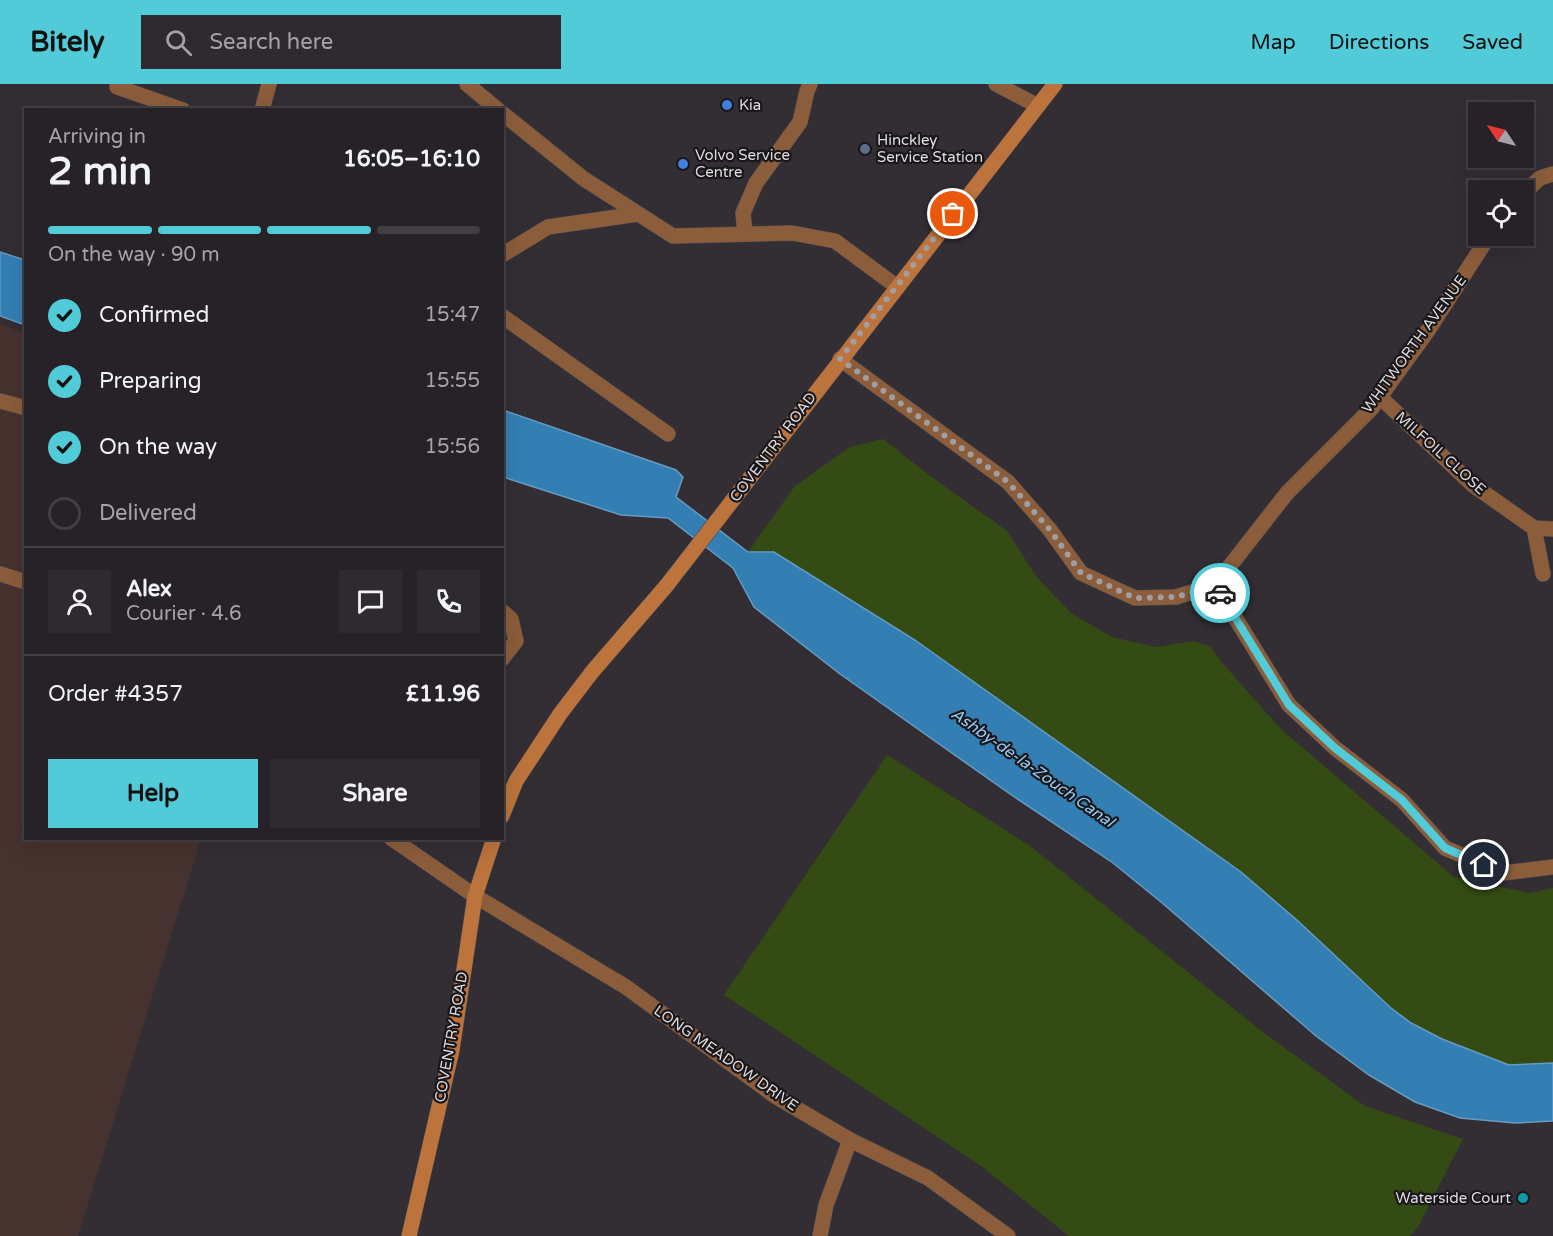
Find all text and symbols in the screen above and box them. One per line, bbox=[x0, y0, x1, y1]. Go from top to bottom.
search box bbox=[141, 15, 561, 69]
text: Bitely bbox=[30, 25, 105, 59]
icon: search bbox=[162, 26, 195, 59]
text: Search here bbox=[210, 29, 333, 55]
text: Map bbox=[1250, 30, 1296, 55]
text: Directions bbox=[1329, 30, 1429, 55]
text: Saved bbox=[1462, 30, 1523, 55]
place label: Kia bbox=[739, 96, 761, 114]
marker: Kia bbox=[720, 98, 734, 112]
north arrow bbox=[1468, 102, 1534, 168]
map controls bbox=[1468, 102, 1534, 246]
text: Arriving in bbox=[48, 125, 146, 149]
place label: Hinckley Service Station bbox=[877, 131, 983, 166]
marker: Hinckley Service Station bbox=[858, 142, 872, 156]
text: 16:05–16:10 bbox=[343, 146, 480, 172]
place label: Volvo Service Centre bbox=[695, 146, 790, 181]
text: 2 min bbox=[48, 148, 152, 195]
marker: Volvo Service Centre bbox=[676, 157, 690, 171]
button: locate bbox=[1468, 180, 1534, 246]
pin bbox=[927, 188, 978, 239]
icon: bag bbox=[936, 197, 969, 230]
text: On the way · 90 m bbox=[48, 243, 220, 267]
street label: WHITWORTH AVENUE bbox=[1358, 272, 1470, 416]
icon: check bbox=[48, 299, 81, 332]
text: Confirmed bbox=[99, 302, 209, 328]
text: 15:47 bbox=[425, 303, 480, 327]
icon: check bbox=[48, 365, 81, 398]
text: Preparing bbox=[99, 368, 202, 394]
text: 15:55 bbox=[425, 369, 480, 393]
street label: COVENTRY ROAD bbox=[726, 389, 820, 505]
street label: MILFOIL CLOSE bbox=[1392, 408, 1490, 498]
icon: check bbox=[48, 431, 81, 464]
text: On the way bbox=[99, 434, 217, 460]
text: 15:56 bbox=[425, 435, 480, 459]
text: Delivered bbox=[99, 500, 197, 526]
courier bbox=[1190, 563, 1250, 623]
button: person bbox=[48, 570, 111, 633]
button: chat bbox=[339, 570, 402, 633]
button: phone bbox=[417, 570, 480, 633]
text: Alex bbox=[126, 576, 172, 602]
icon: car bbox=[1204, 577, 1237, 610]
text: Courier · 4.6 bbox=[126, 602, 241, 626]
text: Order #4357 bbox=[48, 681, 183, 707]
text: £11.96 bbox=[406, 681, 480, 707]
water label: Ashby-de-la-Zouch Canal bbox=[947, 704, 1119, 833]
button: Help bbox=[48, 759, 258, 828]
button: Share bbox=[270, 759, 480, 828]
pin bbox=[1458, 839, 1509, 890]
icon: home bbox=[1467, 848, 1500, 881]
street label: COVENTRY ROAD bbox=[431, 970, 471, 1104]
street label: LONG MEADOW DRIVE bbox=[650, 1001, 802, 1115]
place label: Waterside Court bbox=[1396, 1189, 1511, 1207]
marker: Waterside Court bbox=[1516, 1191, 1530, 1205]

